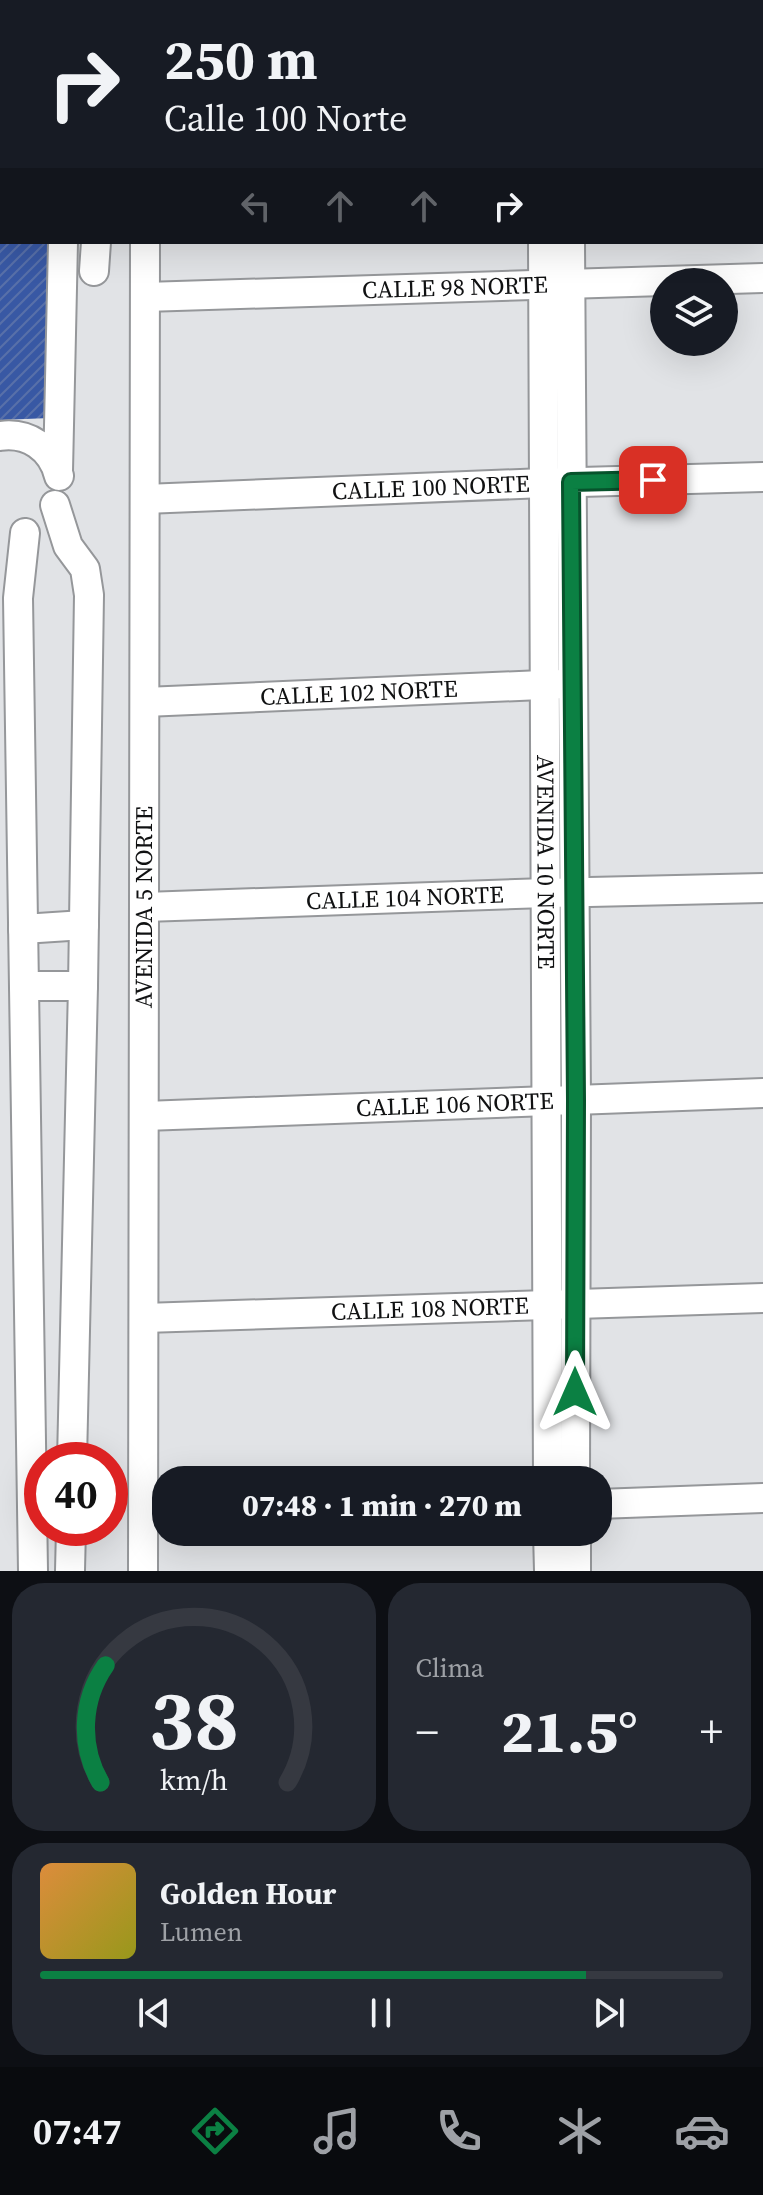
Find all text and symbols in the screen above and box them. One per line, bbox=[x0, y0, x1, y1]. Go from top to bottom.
text: 250 m bbox=[164, 21, 318, 98]
icon: right bbox=[32, 32, 136, 136]
text: Calle 100 Norte bbox=[164, 94, 407, 143]
icon: left bbox=[234, 184, 278, 228]
icon: ahead bbox=[318, 184, 362, 228]
icon: ahead bbox=[402, 184, 446, 228]
icon: right bbox=[486, 184, 530, 228]
street label: CALLE 98 NORTE bbox=[362, 268, 548, 306]
map controls bbox=[650, 268, 738, 356]
button: layers bbox=[650, 268, 738, 356]
pin bbox=[619, 446, 687, 514]
icon: arrive bbox=[631, 458, 675, 502]
street label: CALLE 100 NORTE bbox=[331, 467, 530, 507]
street label: CALLE 102 NORTE bbox=[259, 672, 458, 713]
street label: AVENIDA 10 NORTE bbox=[529, 755, 563, 969]
street label: AVENIDA 5 NORTE bbox=[127, 806, 160, 1008]
street label: CALLE 104 NORTE bbox=[305, 877, 504, 917]
street label: CALLE 106 NORTE bbox=[355, 1084, 554, 1124]
street label: CALLE 108 NORTE bbox=[331, 1289, 529, 1328]
position arrow bbox=[533, 1350, 617, 1434]
speed limit sign: 40 bbox=[24, 1442, 128, 1546]
text: 07:48 · 1 min · 270 m bbox=[242, 1485, 522, 1526]
text: Clima bbox=[416, 1650, 484, 1686]
text: 38 bbox=[149, 1663, 239, 1777]
text: 21.5° bbox=[501, 1690, 638, 1772]
text: − bbox=[416, 1701, 439, 1762]
text: + bbox=[700, 1701, 723, 1762]
text: km/h bbox=[160, 1760, 228, 1800]
text: Golden Hour bbox=[160, 1873, 336, 1914]
text: Lumen bbox=[160, 1914, 242, 1950]
icon: previous bbox=[132, 1991, 176, 2035]
icon: pause bbox=[359, 1991, 403, 2035]
icon: next bbox=[587, 1991, 631, 2035]
icon: directions bbox=[187, 2103, 243, 2159]
icon: music bbox=[309, 2103, 365, 2159]
icon: phone bbox=[431, 2103, 487, 2159]
icon: climate bbox=[552, 2103, 608, 2159]
icon: car bbox=[674, 2103, 730, 2159]
text: 07:47 bbox=[33, 2107, 122, 2156]

